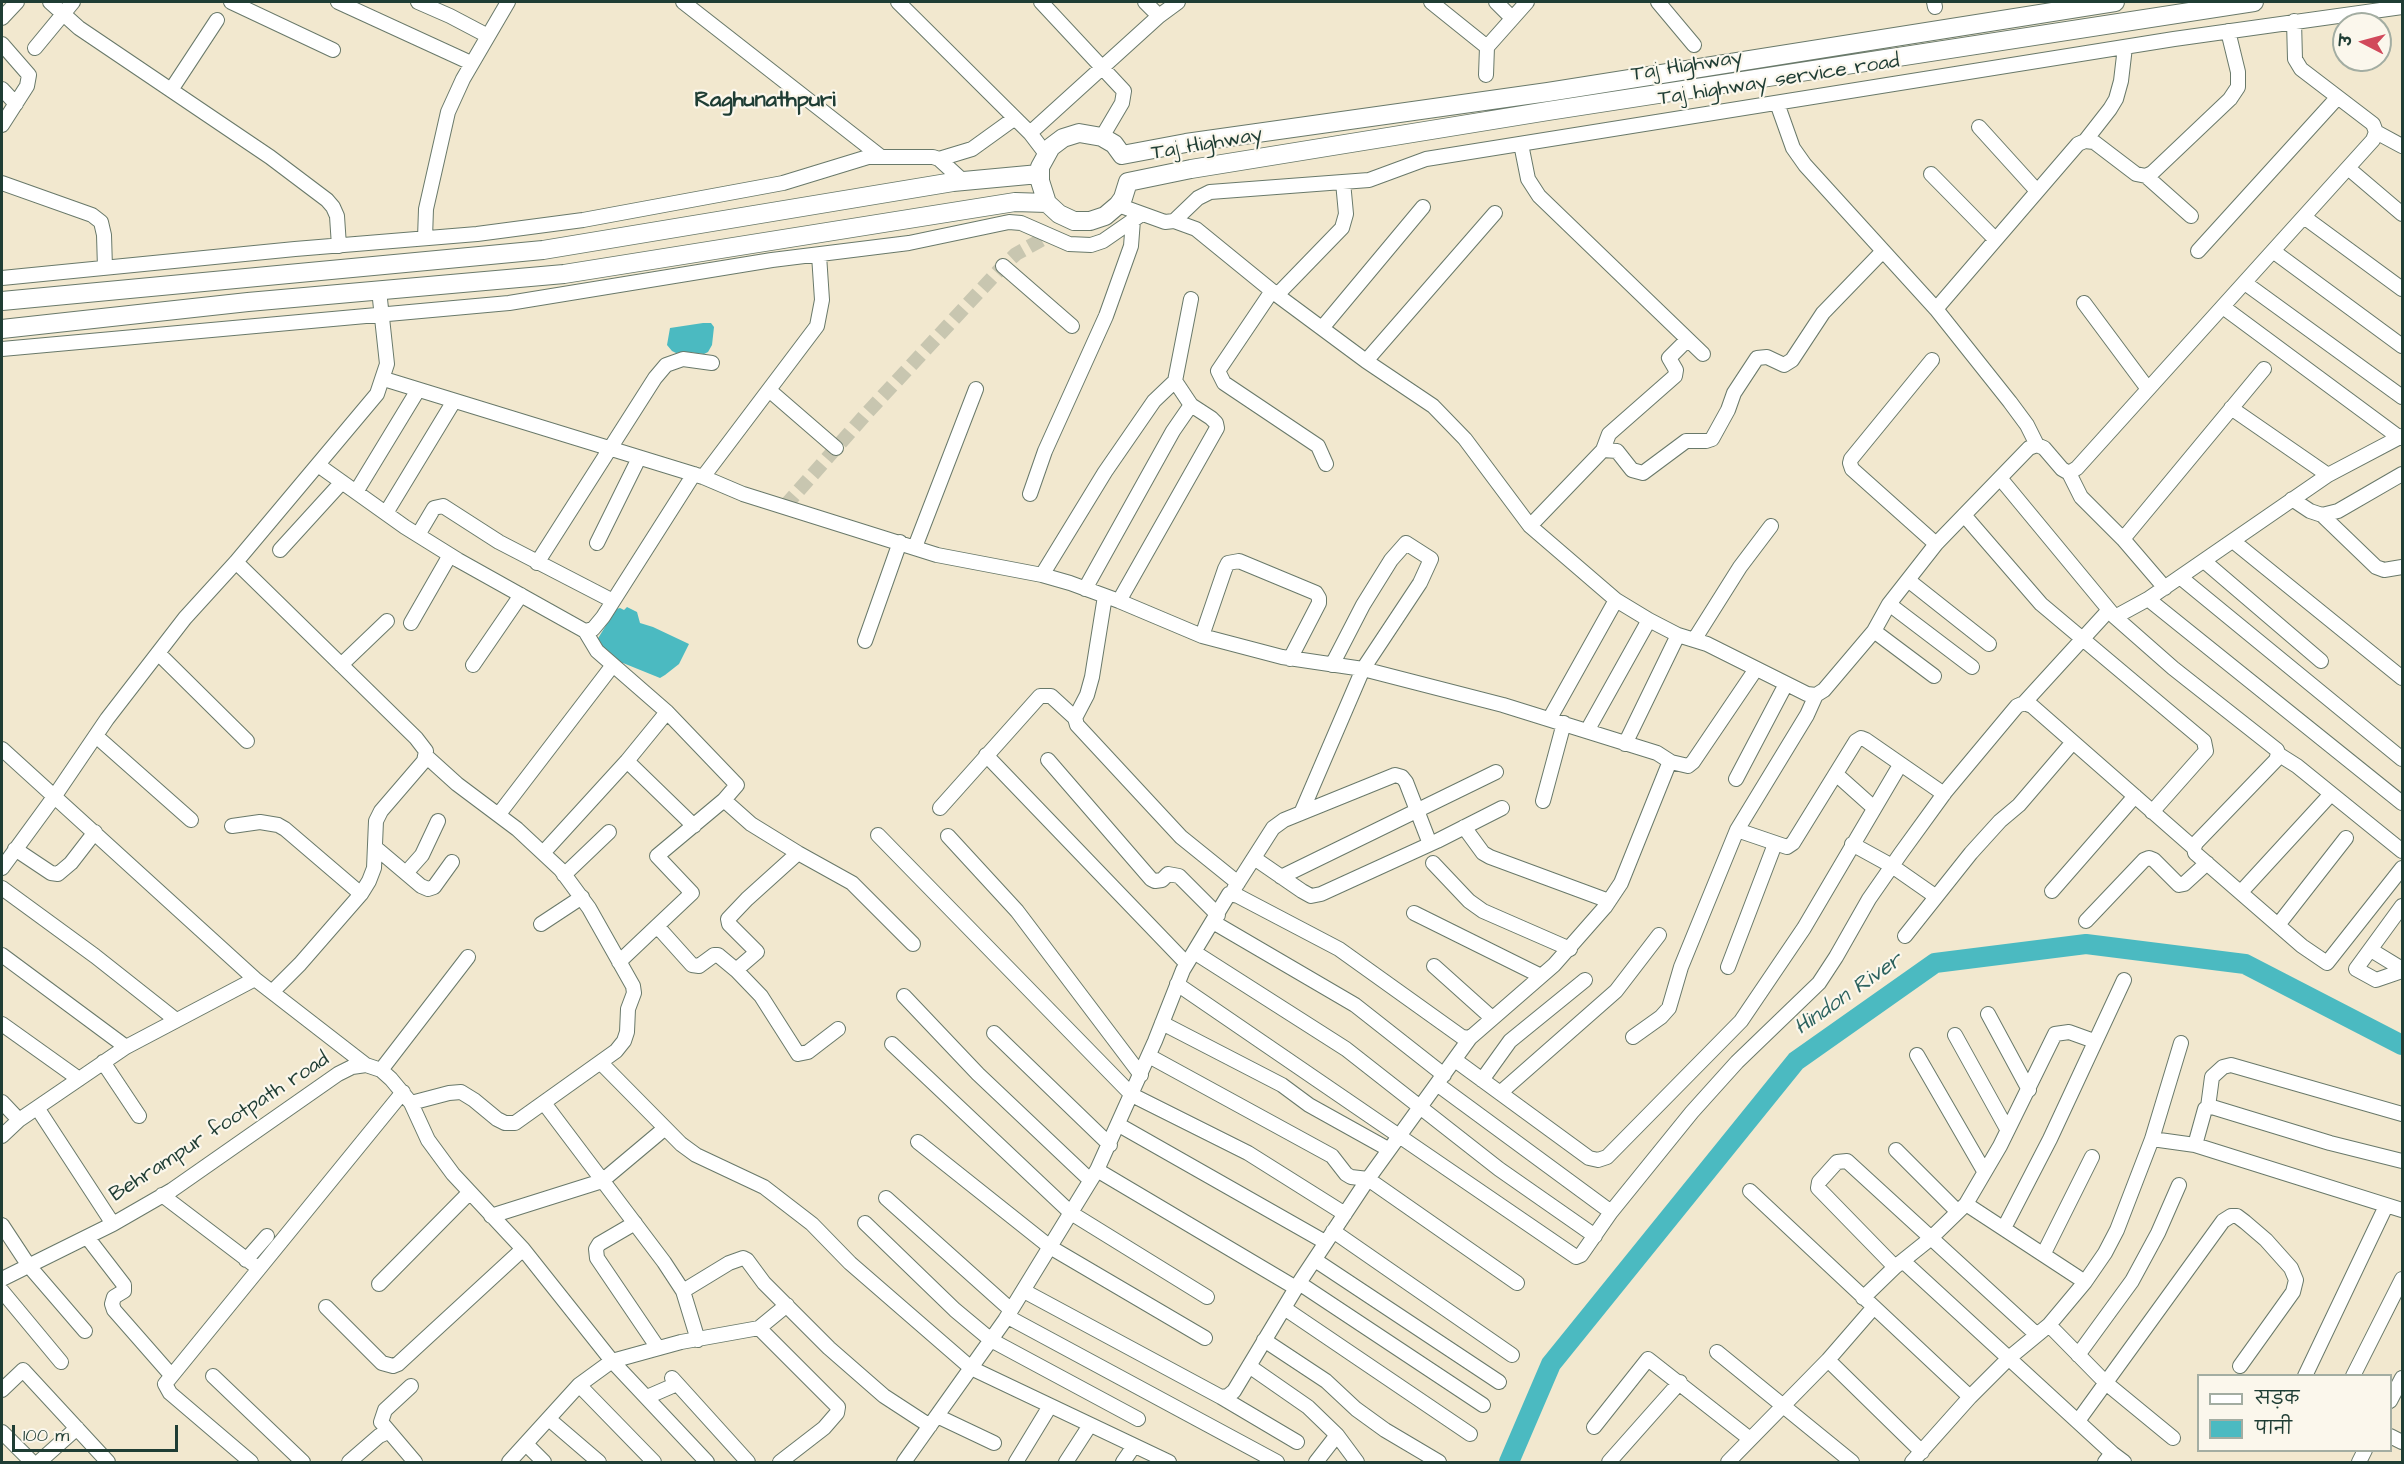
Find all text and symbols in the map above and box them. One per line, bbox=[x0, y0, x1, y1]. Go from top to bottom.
north arrow bbox=[2332, 12, 2392, 72]
text: उ bbox=[2335, 34, 2358, 47]
street label: Taj Highway bbox=[1630, 46, 1744, 88]
street label: Taj highway service road bbox=[1657, 49, 1901, 113]
district label: Raghunathpuri bbox=[694, 88, 836, 114]
street label: Taj Highway bbox=[1150, 123, 1264, 167]
water label: Hindon River bbox=[1790, 948, 1908, 1042]
street label: Behrampur footpath road bbox=[105, 1048, 335, 1208]
legend bbox=[2197, 1374, 2392, 1452]
text: सड़क bbox=[2255, 1386, 2299, 1411]
scale bar bbox=[15, 1413, 182, 1451]
text: पानी bbox=[2255, 1416, 2292, 1441]
text: 100 m bbox=[23, 1423, 69, 1448]

